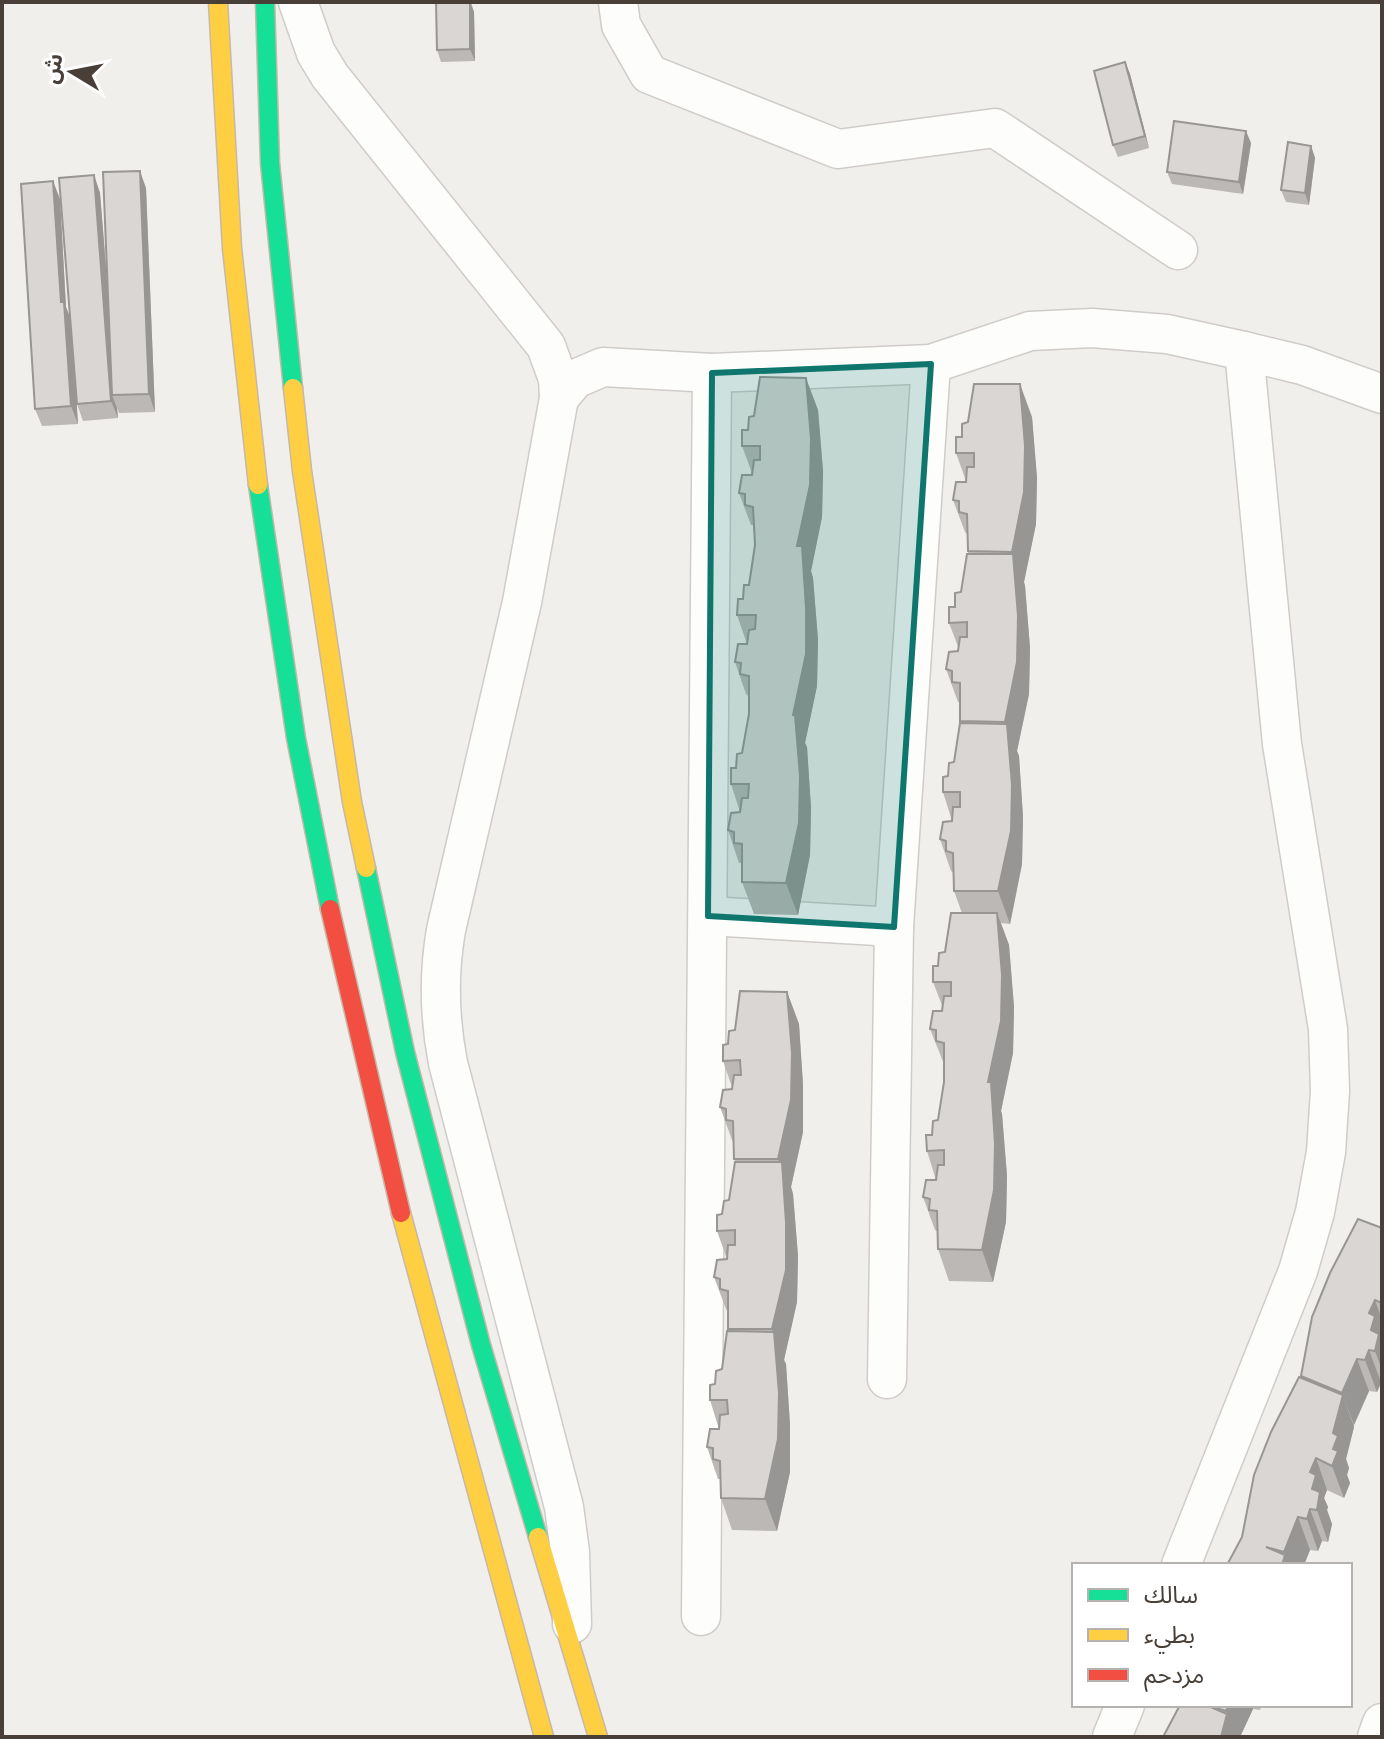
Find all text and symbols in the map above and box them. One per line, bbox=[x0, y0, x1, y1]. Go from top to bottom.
north arrow bbox=[32, 32, 112, 112]
text: ش bbox=[38, 52, 70, 86]
legend bbox=[1072, 1563, 1352, 1707]
text: سالك bbox=[1144, 1581, 1198, 1610]
text: بطيء bbox=[1144, 1621, 1195, 1654]
text: مزدحم bbox=[1144, 1661, 1204, 1692]

